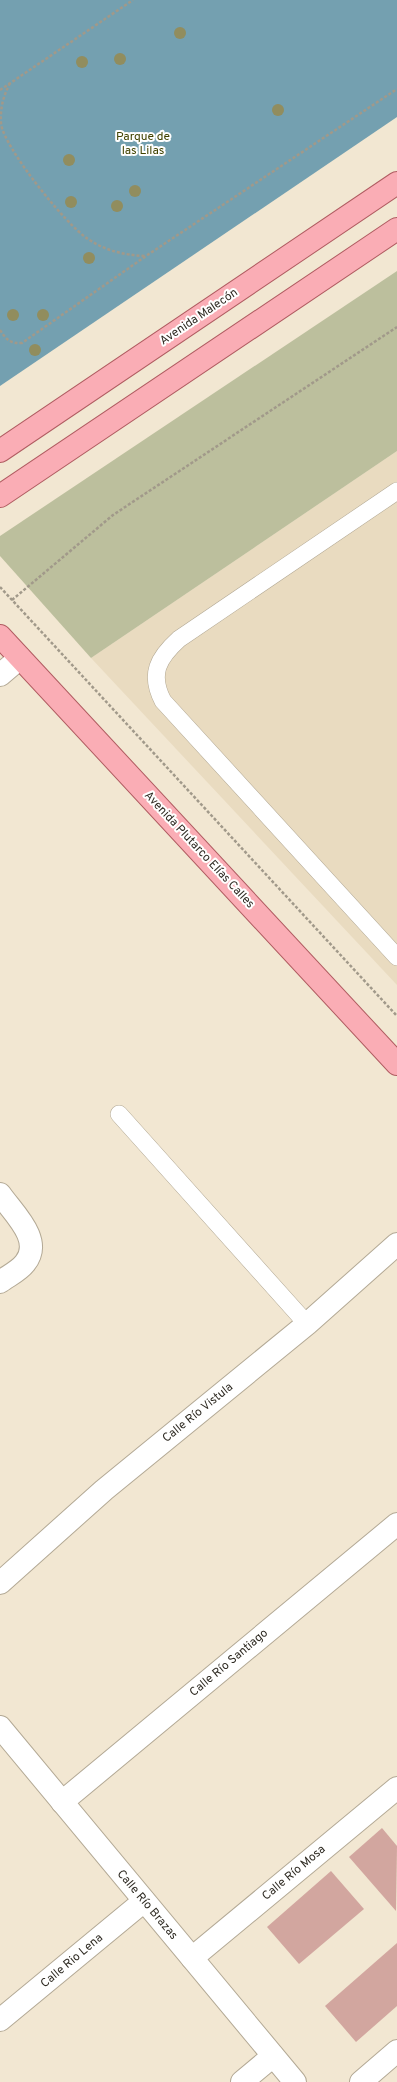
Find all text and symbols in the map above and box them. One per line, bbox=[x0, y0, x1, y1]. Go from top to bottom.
park label: Parque de las Lilas bbox=[116, 129, 170, 159]
street label: Avenida Malecón bbox=[157, 285, 241, 349]
street label: Avenida Plutarco Elías Calles bbox=[140, 788, 258, 912]
street label: Calle Río Vistula bbox=[159, 1380, 237, 1446]
street label: Calle Río Santiago bbox=[186, 1625, 272, 1701]
street label: Calle Río Mosa bbox=[259, 1842, 329, 1904]
street label: Calle Río Brazas bbox=[113, 1867, 181, 1943]
street label: Calle Rio Lena bbox=[38, 1930, 106, 1992]

